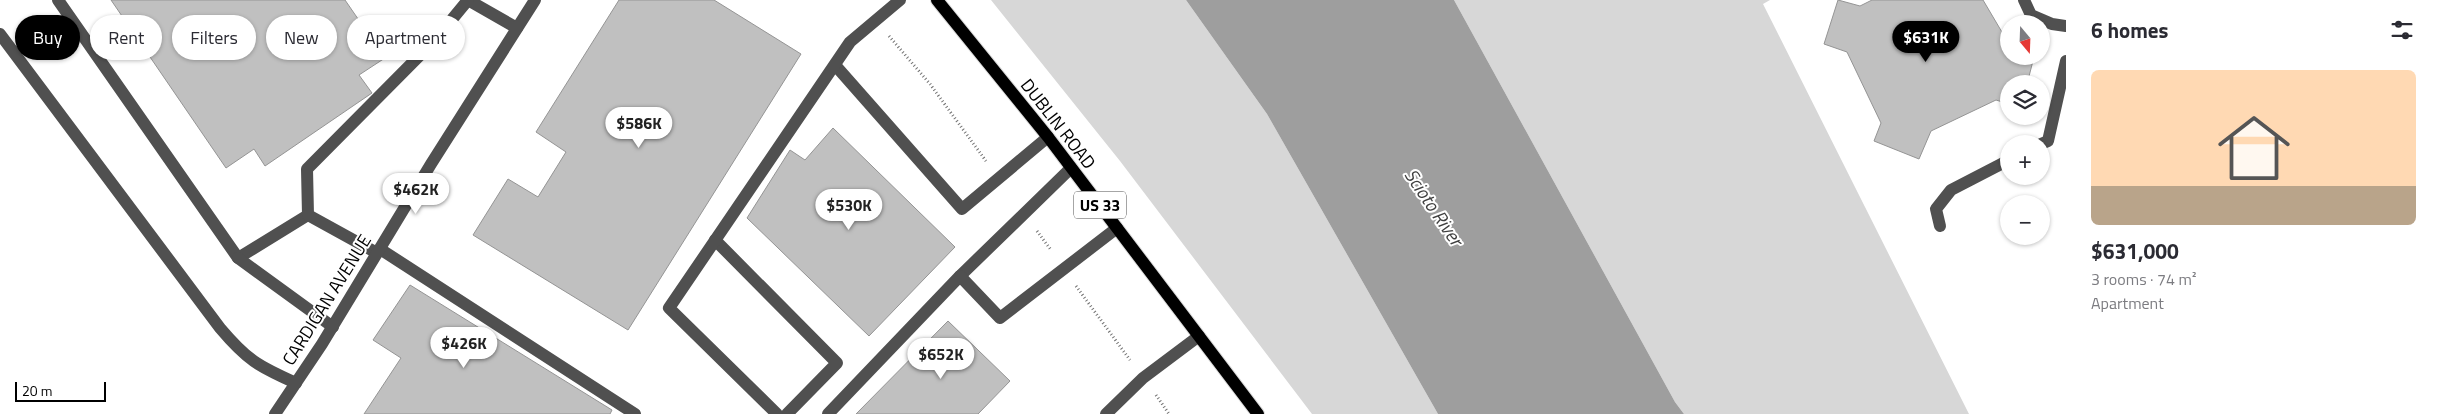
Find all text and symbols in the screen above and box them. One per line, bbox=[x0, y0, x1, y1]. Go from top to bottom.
text: 6 homes bbox=[2091, 14, 2168, 46]
chip: Buy bbox=[15, 15, 80, 60]
chip: Rent bbox=[90, 15, 162, 60]
chip: Filters bbox=[172, 15, 256, 60]
chip: New bbox=[266, 15, 337, 60]
chip: Apartment bbox=[347, 15, 465, 60]
north arrow bbox=[2000, 15, 2050, 65]
map controls bbox=[2000, 15, 2050, 245]
icon: filters bbox=[2388, 16, 2416, 44]
pin: $631K bbox=[1891, 20, 1961, 63]
text: $631K bbox=[1903, 25, 1949, 49]
street label: DUBLIN ROAD bbox=[1014, 73, 1102, 175]
button: layers bbox=[2000, 75, 2050, 125]
icon: home bbox=[2209, 103, 2299, 193]
pin: $586K bbox=[604, 106, 674, 149]
text: $586K bbox=[616, 111, 662, 135]
button: + bbox=[2000, 135, 2050, 185]
water label: Scioto River bbox=[1398, 162, 1472, 253]
pin: $462K bbox=[381, 172, 451, 215]
text: $462K bbox=[393, 177, 439, 201]
pin: $530K bbox=[814, 188, 884, 231]
road number: US 33 bbox=[1074, 192, 1126, 218]
text: $530K bbox=[826, 193, 872, 217]
button: − bbox=[2000, 195, 2050, 245]
street label: CARDIGAN AVENUE bbox=[275, 229, 378, 370]
text: $631,000 bbox=[2091, 235, 2179, 267]
text: 3 rooms · 74 m² bbox=[2091, 267, 2196, 291]
text: Apartment bbox=[2091, 291, 2164, 315]
pin: $426K bbox=[429, 326, 499, 369]
text: $426K bbox=[441, 331, 487, 355]
pin: $652K bbox=[906, 338, 976, 380]
text: $652K bbox=[918, 342, 964, 366]
scale bar bbox=[15, 379, 106, 402]
text: 20 m bbox=[22, 380, 52, 401]

